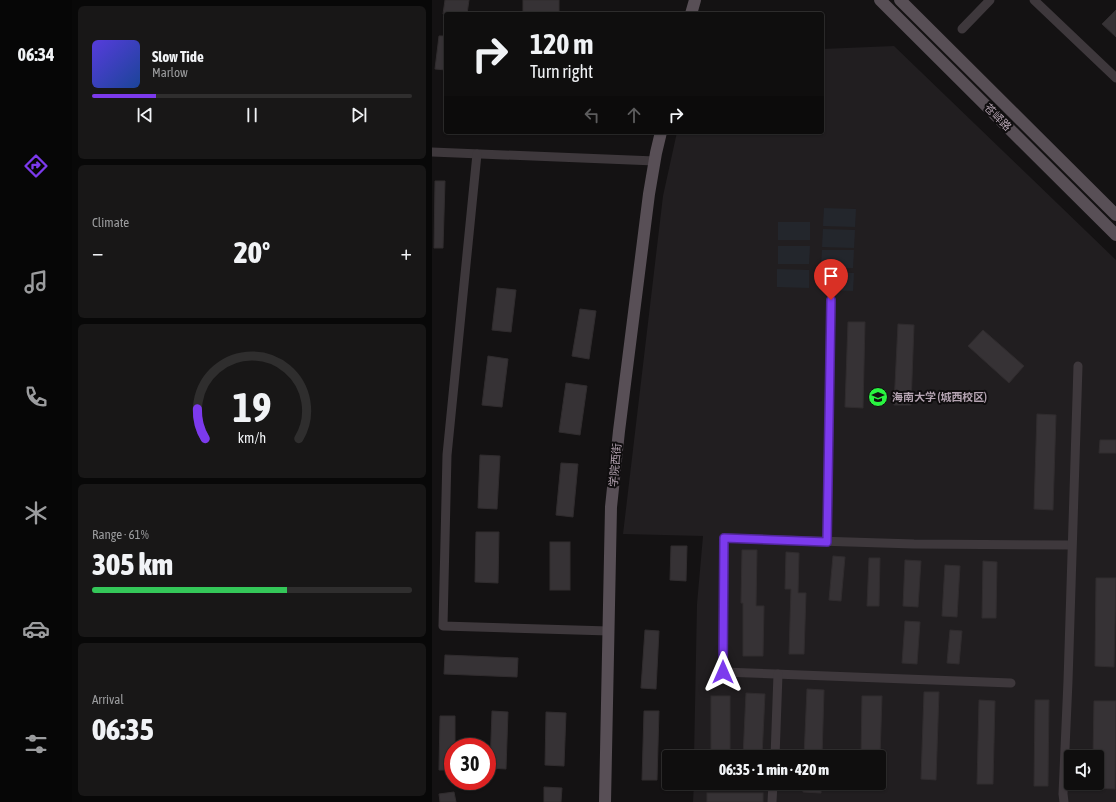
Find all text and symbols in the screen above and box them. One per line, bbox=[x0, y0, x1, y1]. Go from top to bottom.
icon: right bbox=[464, 28, 516, 80]
text: 120 m bbox=[530, 28, 593, 60]
text: 06:34 bbox=[17, 44, 55, 65]
text: Slow Tide bbox=[152, 48, 204, 65]
text: Turn right bbox=[530, 61, 593, 82]
text: Marlow bbox=[152, 65, 188, 80]
street label: 苍峄路 bbox=[982, 101, 1014, 133]
icon: previous bbox=[134, 104, 156, 126]
icon: pause bbox=[241, 104, 263, 126]
icon: next bbox=[348, 104, 370, 126]
icon: left bbox=[581, 104, 603, 126]
icon: ahead bbox=[623, 104, 645, 126]
icon: right bbox=[665, 104, 687, 126]
icon: directions bbox=[22, 152, 50, 180]
text: Climate bbox=[92, 215, 129, 230]
text: 20° bbox=[234, 235, 270, 269]
text: − bbox=[92, 239, 103, 265]
text: + bbox=[401, 239, 412, 265]
pin bbox=[814, 259, 848, 300]
icon: arrive bbox=[820, 265, 842, 287]
icon: music bbox=[22, 268, 50, 296]
icon: phone bbox=[22, 383, 50, 411]
text: 19 bbox=[232, 383, 272, 431]
school or university icon: 海南大学 (城西校区) bbox=[867, 386, 889, 408]
place label: 海南大学 (城西校区) bbox=[892, 391, 987, 403]
text: km/h bbox=[238, 430, 266, 446]
street label: 学院西街 bbox=[607, 443, 623, 487]
icon: climate bbox=[22, 499, 50, 527]
text: Range · 61% bbox=[92, 527, 149, 542]
text: 305 km bbox=[92, 547, 173, 581]
icon: car bbox=[22, 615, 50, 643]
position arrow bbox=[702, 651, 744, 693]
text: Arrival bbox=[92, 692, 124, 707]
text: 06:35 bbox=[92, 712, 154, 746]
icon: filters bbox=[22, 730, 50, 758]
speed limit sign: 30 bbox=[444, 738, 496, 790]
map controls bbox=[1064, 750, 1104, 790]
button: sound bbox=[1064, 750, 1104, 790]
text: 06:35 · 1 min · 420 m bbox=[719, 761, 829, 778]

